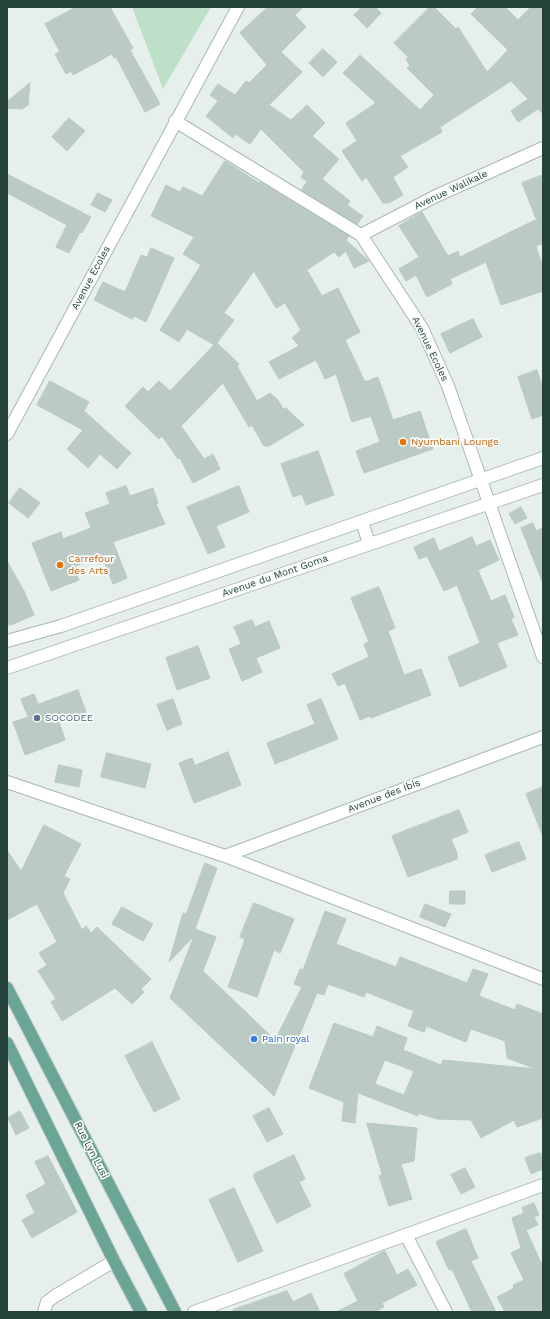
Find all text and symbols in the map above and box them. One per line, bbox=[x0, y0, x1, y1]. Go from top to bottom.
street label: Avenue Walikale bbox=[412, 168, 490, 212]
street label: Avenue Ecoles bbox=[69, 244, 113, 312]
street label: Avenue Ecoles bbox=[409, 315, 451, 383]
place label: Nyumbani Lounge bbox=[411, 436, 499, 448]
marker: Nyumbani Lounge bbox=[398, 437, 408, 447]
street label: Avenue du Mont Goma bbox=[220, 552, 330, 600]
place label: Carrefour des Arts bbox=[68, 553, 114, 576]
marker: Carrefour des Arts bbox=[55, 560, 65, 570]
place label: SOCODEE bbox=[45, 712, 93, 724]
marker: SOCODEE bbox=[32, 713, 42, 723]
street label: Avenue des Ibis bbox=[346, 777, 422, 815]
place label: Pain royal bbox=[262, 1033, 310, 1045]
marker: Pain royal bbox=[249, 1034, 259, 1044]
street label: Rue Lyn Lusi bbox=[72, 1120, 110, 1180]

